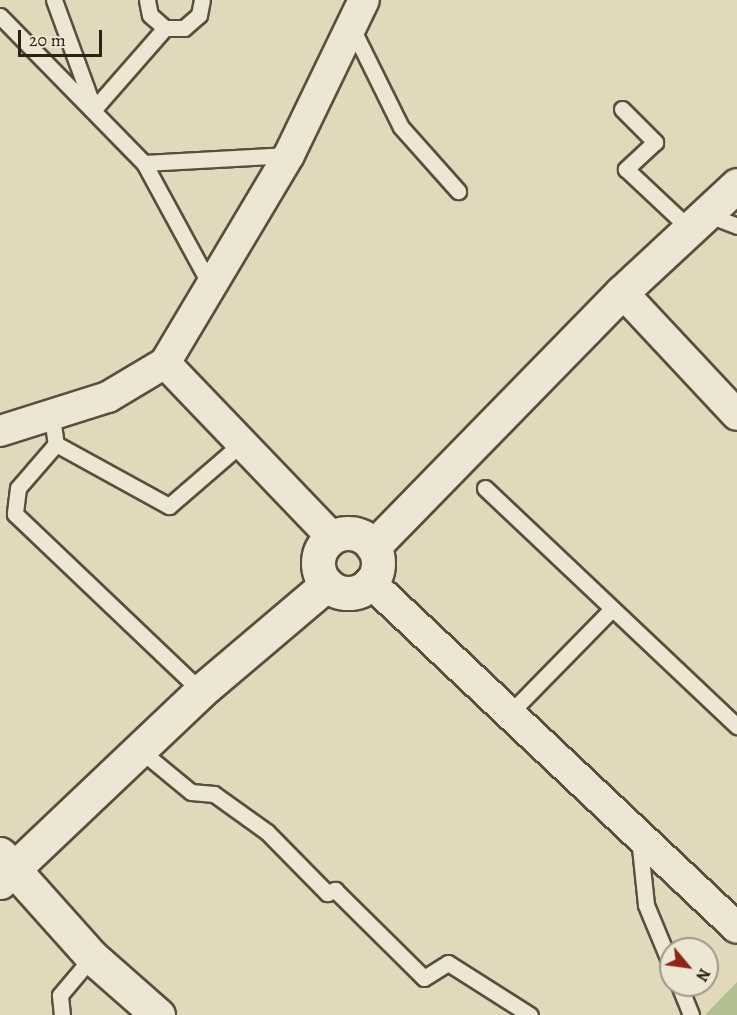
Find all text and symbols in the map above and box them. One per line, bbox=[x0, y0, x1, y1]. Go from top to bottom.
scale bar bbox=[21, 18, 105, 56]
text: 20 m bbox=[29, 28, 66, 52]
north arrow bbox=[659, 937, 719, 997]
text: N bbox=[691, 964, 715, 985]

